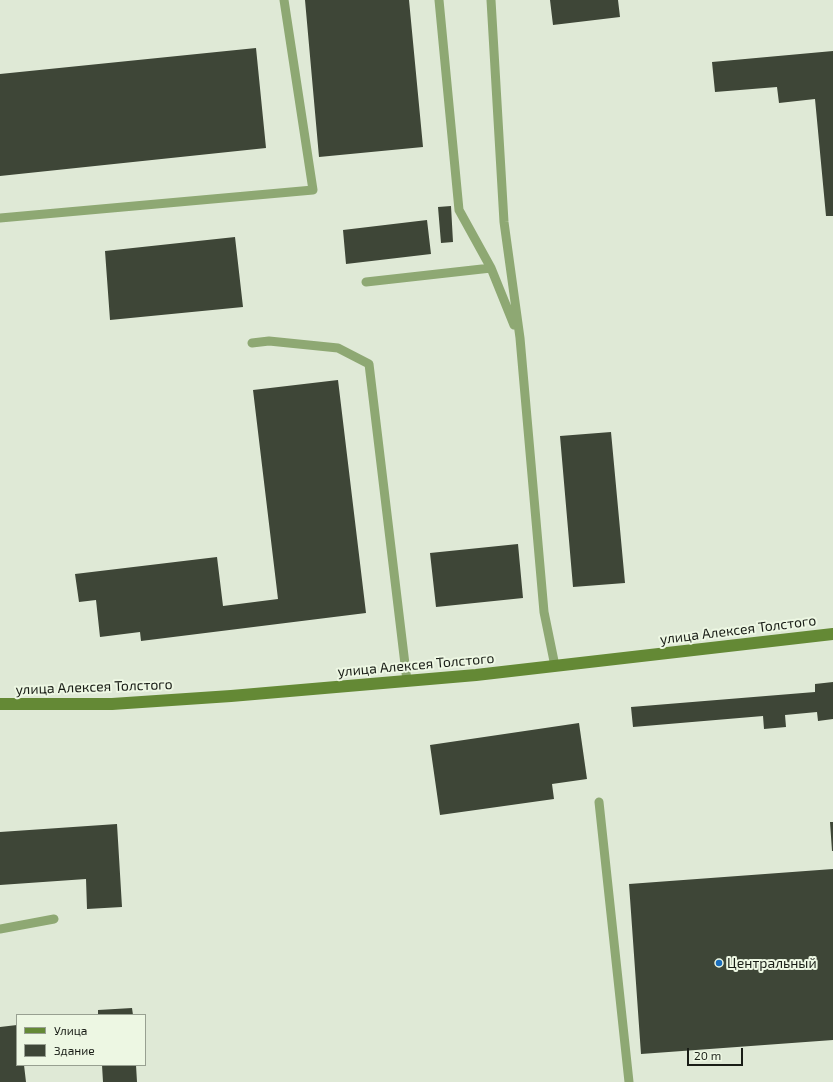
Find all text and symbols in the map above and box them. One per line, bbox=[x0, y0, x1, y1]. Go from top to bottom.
street label: улица Алексея Толстого bbox=[659, 612, 817, 648]
street label: улица Алексея Толстого bbox=[337, 650, 495, 680]
street label: улица Алексея Толстого bbox=[15, 676, 173, 698]
place label: Центральный bbox=[727, 955, 817, 971]
marker: Центральный bbox=[714, 958, 724, 968]
legend bbox=[16, 1014, 146, 1066]
text: Улица bbox=[54, 1023, 87, 1037]
scale bar bbox=[689, 1040, 745, 1066]
text: Здание bbox=[54, 1043, 95, 1057]
text: 20 m bbox=[694, 1048, 721, 1062]

